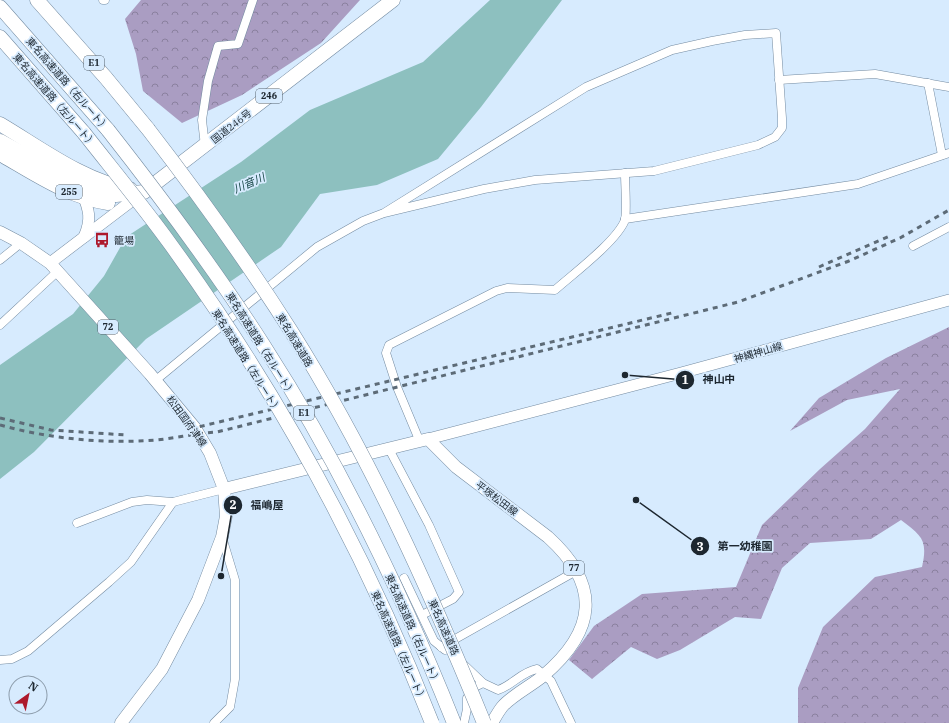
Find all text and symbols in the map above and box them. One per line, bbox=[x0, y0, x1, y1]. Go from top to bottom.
street label: 東名高速道路（右ルート） bbox=[23, 35, 112, 134]
street label: 東名高速道路（左ルート） bbox=[10, 51, 99, 150]
road number: E1 bbox=[84, 56, 104, 70]
road number: 246 bbox=[256, 89, 282, 103]
street label: 国道246号 bbox=[208, 106, 254, 146]
water label: 川音川 bbox=[231, 169, 268, 196]
road number: 255 bbox=[56, 185, 82, 199]
bus stop icon: 籠場 bbox=[93, 231, 111, 249]
place label: 籠場 bbox=[114, 234, 134, 247]
street label: 東名高速道路（右ルート） bbox=[223, 290, 298, 399]
street label: 東名高速道路（左ルート） bbox=[209, 307, 284, 416]
street label: 東名高速道路 bbox=[274, 311, 316, 369]
road number: 72 bbox=[98, 320, 118, 334]
street label: 神縄神山線 bbox=[732, 339, 784, 366]
callout: 神山中 bbox=[675, 368, 744, 391]
text: 1 bbox=[681, 372, 689, 387]
text: 神山中 bbox=[703, 372, 736, 386]
street label: 松田国府津線 bbox=[164, 393, 209, 449]
road number: E1 bbox=[294, 406, 314, 420]
street label: 平塚松田線 bbox=[473, 478, 521, 519]
callout: 福嶋屋 bbox=[223, 493, 292, 516]
text: 2 bbox=[229, 497, 237, 512]
text: 福嶋屋 bbox=[251, 498, 284, 512]
callout: 第一幼稚園 bbox=[690, 535, 781, 558]
text: 3 bbox=[696, 539, 704, 554]
text: 第一幼稚園 bbox=[718, 539, 773, 553]
road number: 77 bbox=[564, 561, 584, 575]
street label: 東名高速道路（右ルート） bbox=[382, 572, 443, 687]
street label: 東名高速道路（左ルート） bbox=[368, 589, 429, 704]
street label: 東名高速道路 bbox=[425, 597, 462, 657]
north arrow bbox=[8, 675, 48, 715]
text: N bbox=[26, 678, 41, 695]

